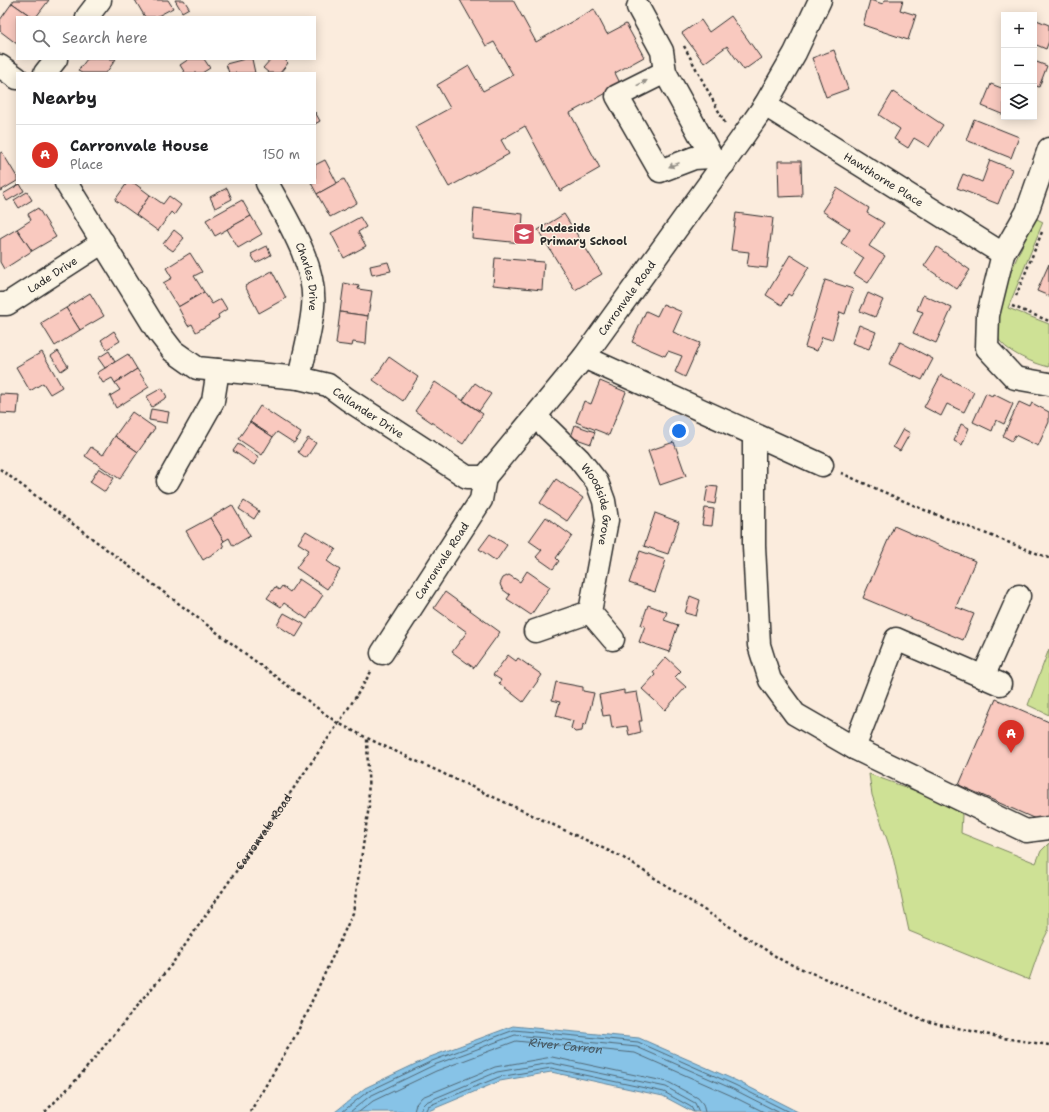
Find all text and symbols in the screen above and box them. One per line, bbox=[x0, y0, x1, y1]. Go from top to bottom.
map controls bbox=[1001, 12, 1037, 120]
button: + bbox=[1001, 12, 1037, 48]
search box bbox=[16, 16, 316, 60]
icon: search bbox=[30, 27, 52, 49]
text: Search here bbox=[62, 28, 148, 48]
button: − bbox=[1001, 48, 1037, 84]
one-way arrow bbox=[636, 80, 648, 86]
button: layers bbox=[1001, 84, 1037, 120]
text: Nearby bbox=[32, 87, 97, 109]
text: Carronvale House bbox=[70, 136, 209, 156]
text: A bbox=[40, 146, 50, 163]
text: 150 m bbox=[262, 146, 300, 163]
street label: Hawthorne Place bbox=[841, 149, 926, 210]
text: Place bbox=[70, 156, 103, 173]
one-way arrow bbox=[668, 163, 680, 169]
school or university icon: Ladeside Primary School bbox=[511, 221, 537, 247]
place label: Ladeside Primary School bbox=[540, 221, 627, 249]
street label: Charles Drive bbox=[292, 240, 320, 312]
street label: Lade Drive bbox=[25, 253, 80, 297]
street label: Carronvale Road bbox=[595, 258, 659, 339]
street label: Callander Drive bbox=[329, 384, 407, 442]
your location bbox=[669, 421, 689, 441]
street label: Woodside Grove bbox=[577, 461, 614, 547]
street label: Carronvale Road bbox=[412, 519, 473, 603]
pin: A bbox=[998, 720, 1024, 753]
street label: Carronvale Road bbox=[232, 791, 296, 873]
water label: River Carron bbox=[528, 1034, 604, 1058]

